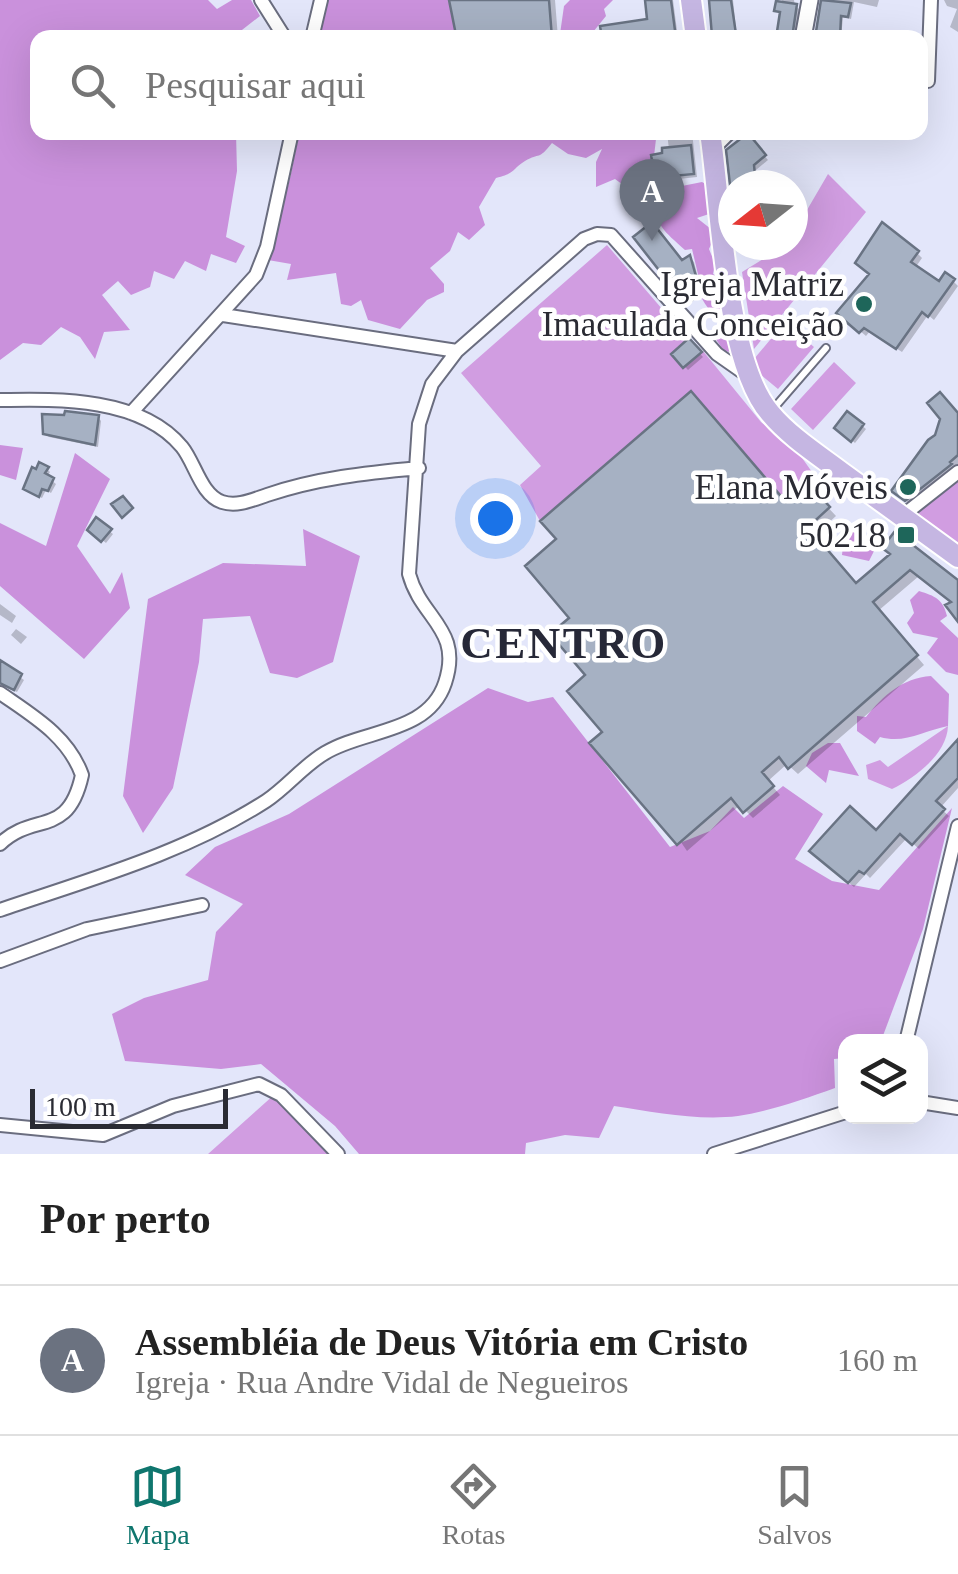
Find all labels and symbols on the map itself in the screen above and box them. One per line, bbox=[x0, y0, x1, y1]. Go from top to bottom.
pin: A bbox=[620, 158, 684, 241]
north arrow bbox=[718, 170, 808, 260]
place label: Igreja Matriz Imaculada Conceição bbox=[542, 265, 844, 344]
marker: Igreja Matriz Imaculada Conceição bbox=[853, 293, 875, 315]
place label: Elana Móveis bbox=[695, 468, 888, 507]
marker: Elana Móveis bbox=[897, 476, 919, 498]
your location bbox=[470, 493, 521, 544]
place label: 50218 bbox=[799, 516, 886, 555]
marker: 50218 bbox=[895, 524, 917, 546]
district label: CENTRO bbox=[460, 618, 668, 668]
scale bar bbox=[30, 1084, 228, 1128]

